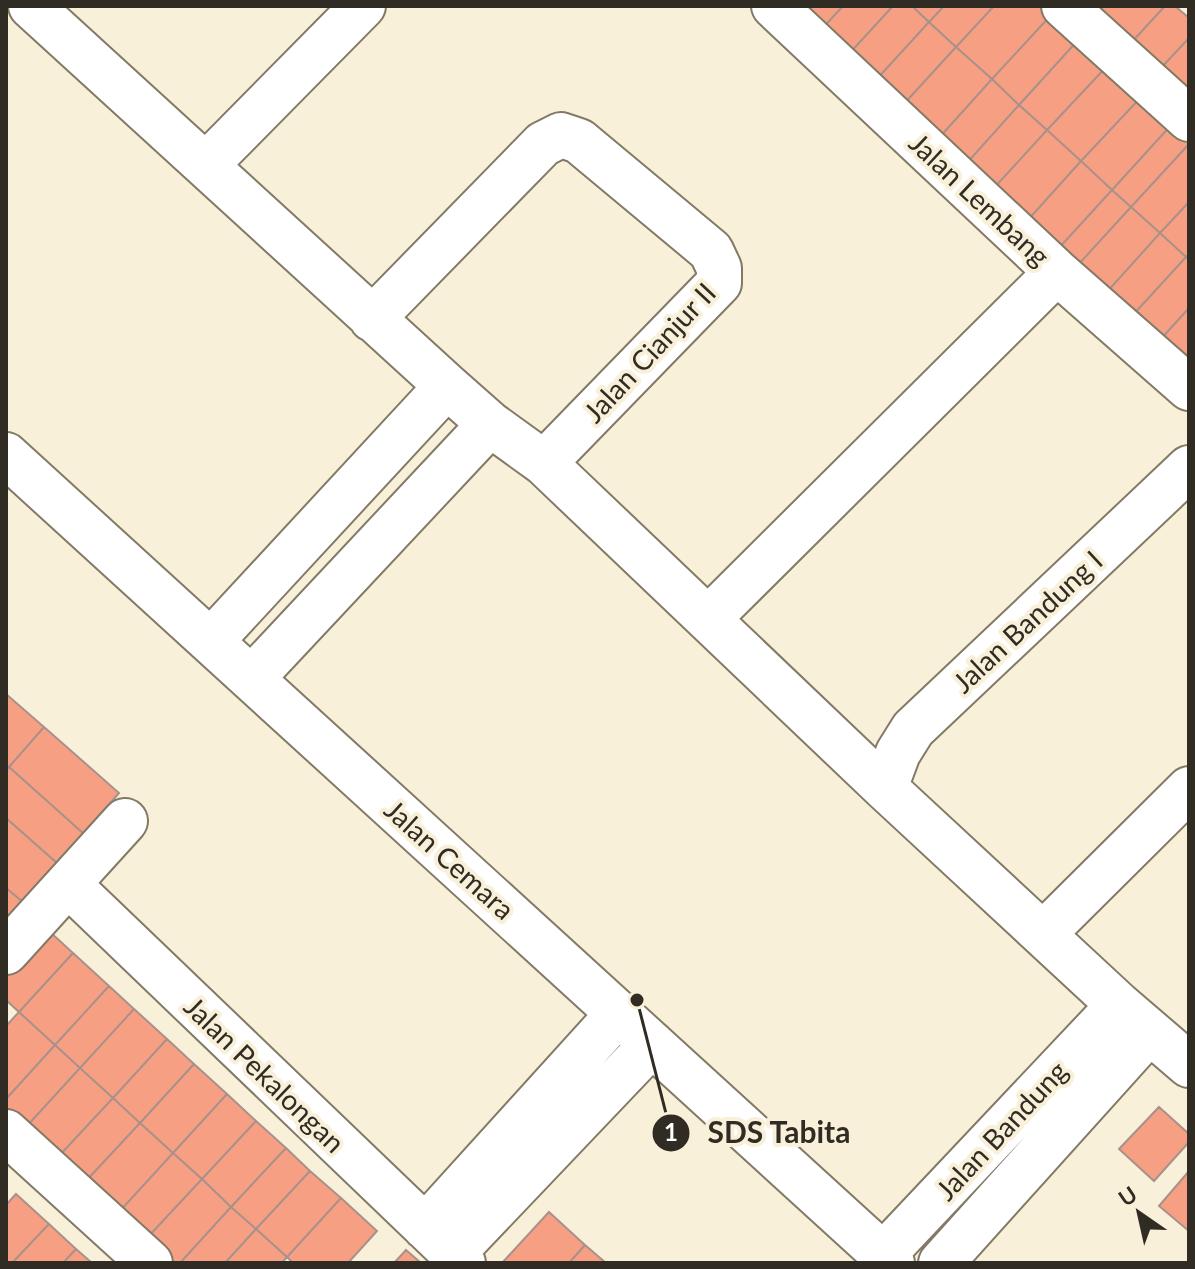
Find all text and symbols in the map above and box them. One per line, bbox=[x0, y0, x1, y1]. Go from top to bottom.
street label: Jalan Lembang bbox=[903, 125, 1057, 273]
street label: Jalan Cianjur II bbox=[576, 275, 722, 429]
street label: Jalan Bandung I bbox=[945, 543, 1109, 699]
street label: Jalan Cemara bbox=[378, 792, 522, 926]
street label: Jalan Pekalongan bbox=[178, 989, 352, 1159]
street label: Jalan Bandung bbox=[928, 1054, 1074, 1206]
callout: SDS Tabita bbox=[651, 1106, 867, 1160]
text: SDS Tabita bbox=[707, 1113, 851, 1149]
text: 1 bbox=[664, 1117, 678, 1146]
north arrow bbox=[1099, 1173, 1179, 1253]
text: U bbox=[1113, 1180, 1142, 1212]

